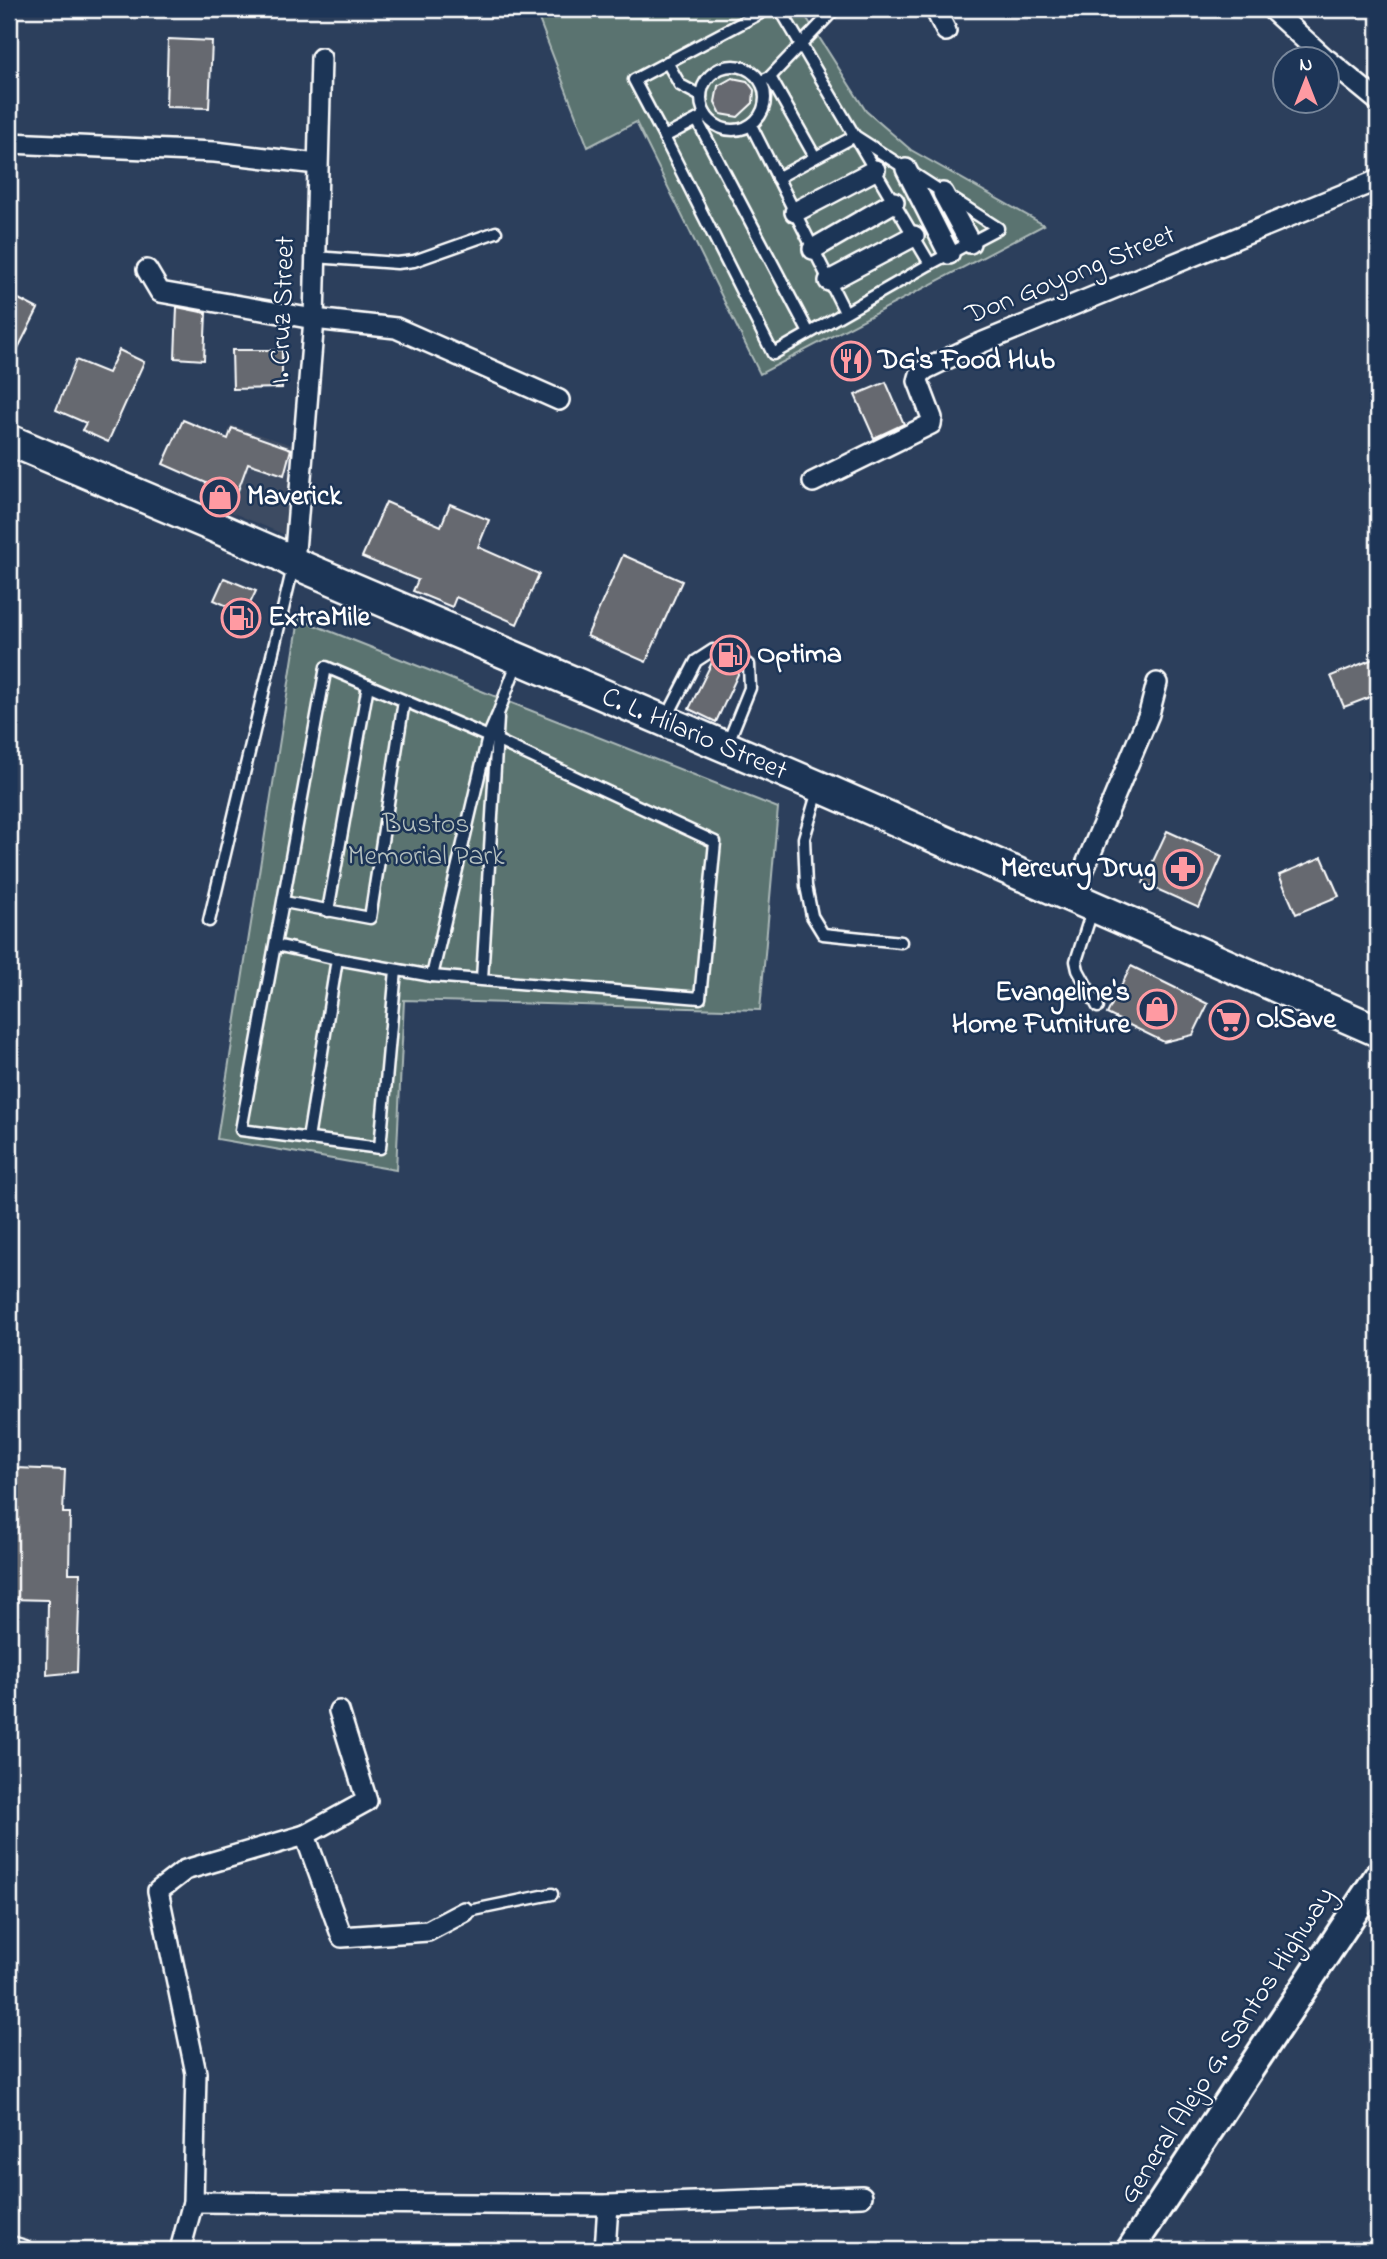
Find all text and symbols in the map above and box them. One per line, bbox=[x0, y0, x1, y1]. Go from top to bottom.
north arrow bbox=[1272, 46, 1342, 116]
text: N bbox=[1300, 52, 1313, 79]
street label: Don Goyong Street bbox=[959, 215, 1182, 337]
street label: I. Cruz Street bbox=[261, 235, 307, 385]
restaurant icon: DG's Food Hub bbox=[830, 340, 872, 382]
place label: DG's Food Hub bbox=[876, 341, 1055, 382]
shop icon: Maverick bbox=[199, 476, 241, 518]
place label: Maverick bbox=[247, 477, 342, 518]
fuel station icon: ExtraMile bbox=[220, 597, 262, 639]
place label: ExtraMile bbox=[268, 598, 371, 639]
fuel station icon: Optima bbox=[709, 634, 751, 676]
place label: Optima bbox=[757, 635, 842, 676]
street label: C. L. Hilario Street bbox=[595, 677, 793, 793]
park label: Bustos Memorial Park bbox=[348, 805, 505, 878]
pharmacy icon: Mercury Drug bbox=[1162, 848, 1204, 890]
place label: Mercury Drug bbox=[1000, 849, 1156, 891]
place label: Evangeline's Home Furniture bbox=[952, 973, 1131, 1046]
shop icon: Evangeline's Home Furniture bbox=[1136, 988, 1178, 1030]
supermarket icon: O!Save bbox=[1208, 999, 1250, 1041]
place label: O!Save bbox=[1256, 1000, 1337, 1041]
street label: General Alejo G. Santos Highway bbox=[1110, 1879, 1346, 2213]

